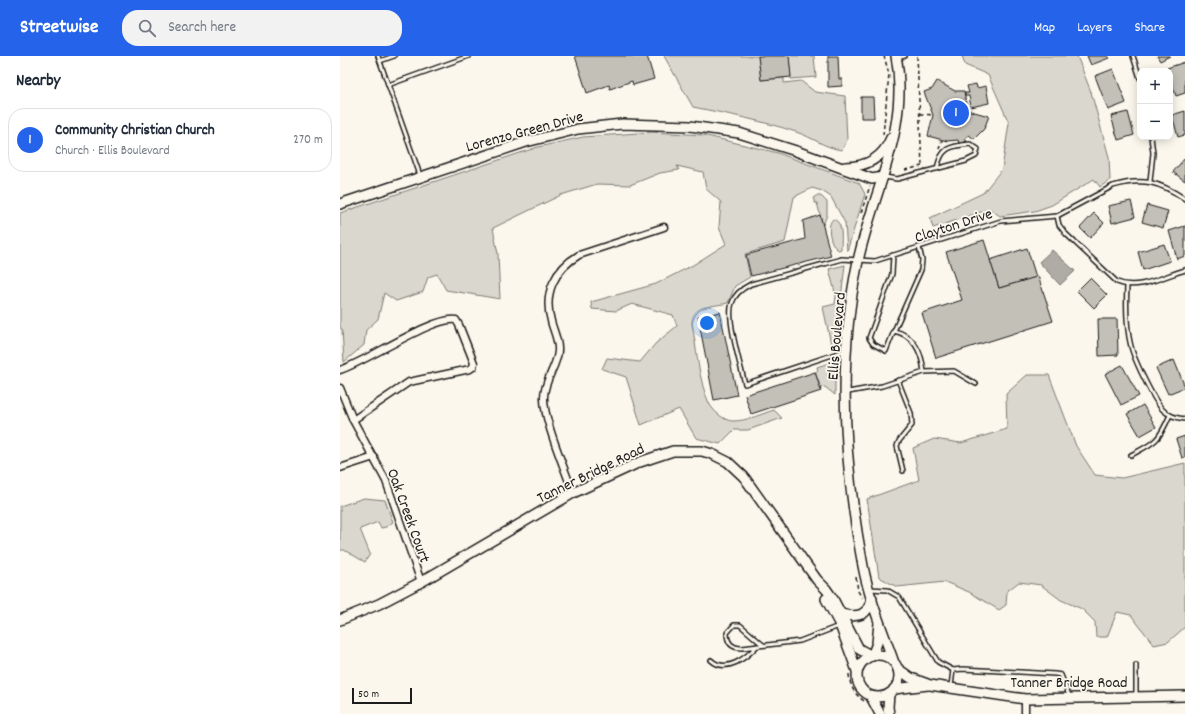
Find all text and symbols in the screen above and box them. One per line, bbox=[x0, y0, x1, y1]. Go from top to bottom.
search box bbox=[122, 10, 402, 46]
text: Streetwise bbox=[20, 15, 98, 42]
icon: search bbox=[136, 17, 158, 39]
text: Search here bbox=[168, 17, 236, 39]
text: Map bbox=[1034, 18, 1055, 38]
text: Layers bbox=[1077, 18, 1112, 38]
text: Share bbox=[1134, 18, 1165, 38]
map controls bbox=[1137, 68, 1173, 140]
button: + bbox=[1137, 68, 1173, 104]
text: Nearby bbox=[16, 70, 60, 94]
pin: 1 bbox=[943, 98, 969, 128]
button: − bbox=[1137, 104, 1173, 140]
street label: Lorenzo Green Drive bbox=[463, 106, 586, 159]
text: Community Christian Church bbox=[55, 120, 215, 142]
text: 1 bbox=[29, 131, 31, 150]
text: 270 m bbox=[293, 131, 323, 150]
text: Church · Ellis Boulevard bbox=[55, 142, 170, 161]
street label: Clayton Drive bbox=[912, 203, 996, 250]
street label: Ellis Boulevard bbox=[822, 291, 853, 381]
your location bbox=[697, 313, 717, 333]
street label: Tanner Bridge Road bbox=[534, 438, 649, 510]
street label: Oak Creek Court bbox=[380, 465, 435, 566]
street label: Tanner Bridge Road bbox=[1011, 672, 1127, 695]
scale bar bbox=[352, 686, 412, 705]
text: 50 m bbox=[358, 687, 379, 703]

